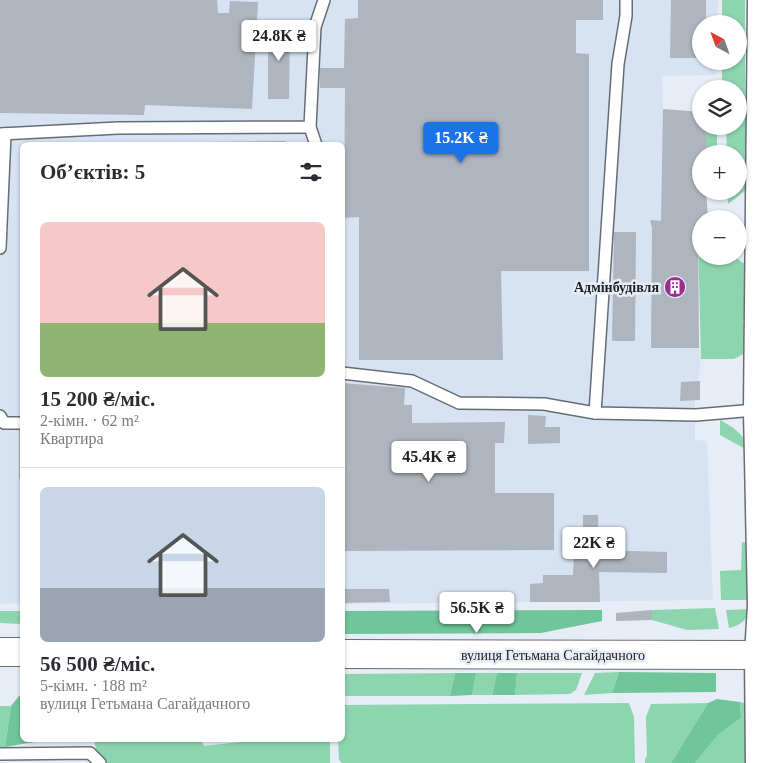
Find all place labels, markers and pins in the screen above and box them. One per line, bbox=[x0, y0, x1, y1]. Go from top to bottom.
pin: 24.8K ₴ bbox=[233, 20, 325, 62]
pin: 15.2K ₴ bbox=[415, 121, 507, 164]
building icon: Адмінбудівля bbox=[663, 275, 687, 299]
place label: Адмінбудівля bbox=[574, 280, 659, 295]
pin: 45.4K ₴ bbox=[383, 440, 475, 483]
pin: 22K ₴ bbox=[559, 526, 629, 569]
pin: 56.5K ₴ bbox=[431, 592, 523, 634]

